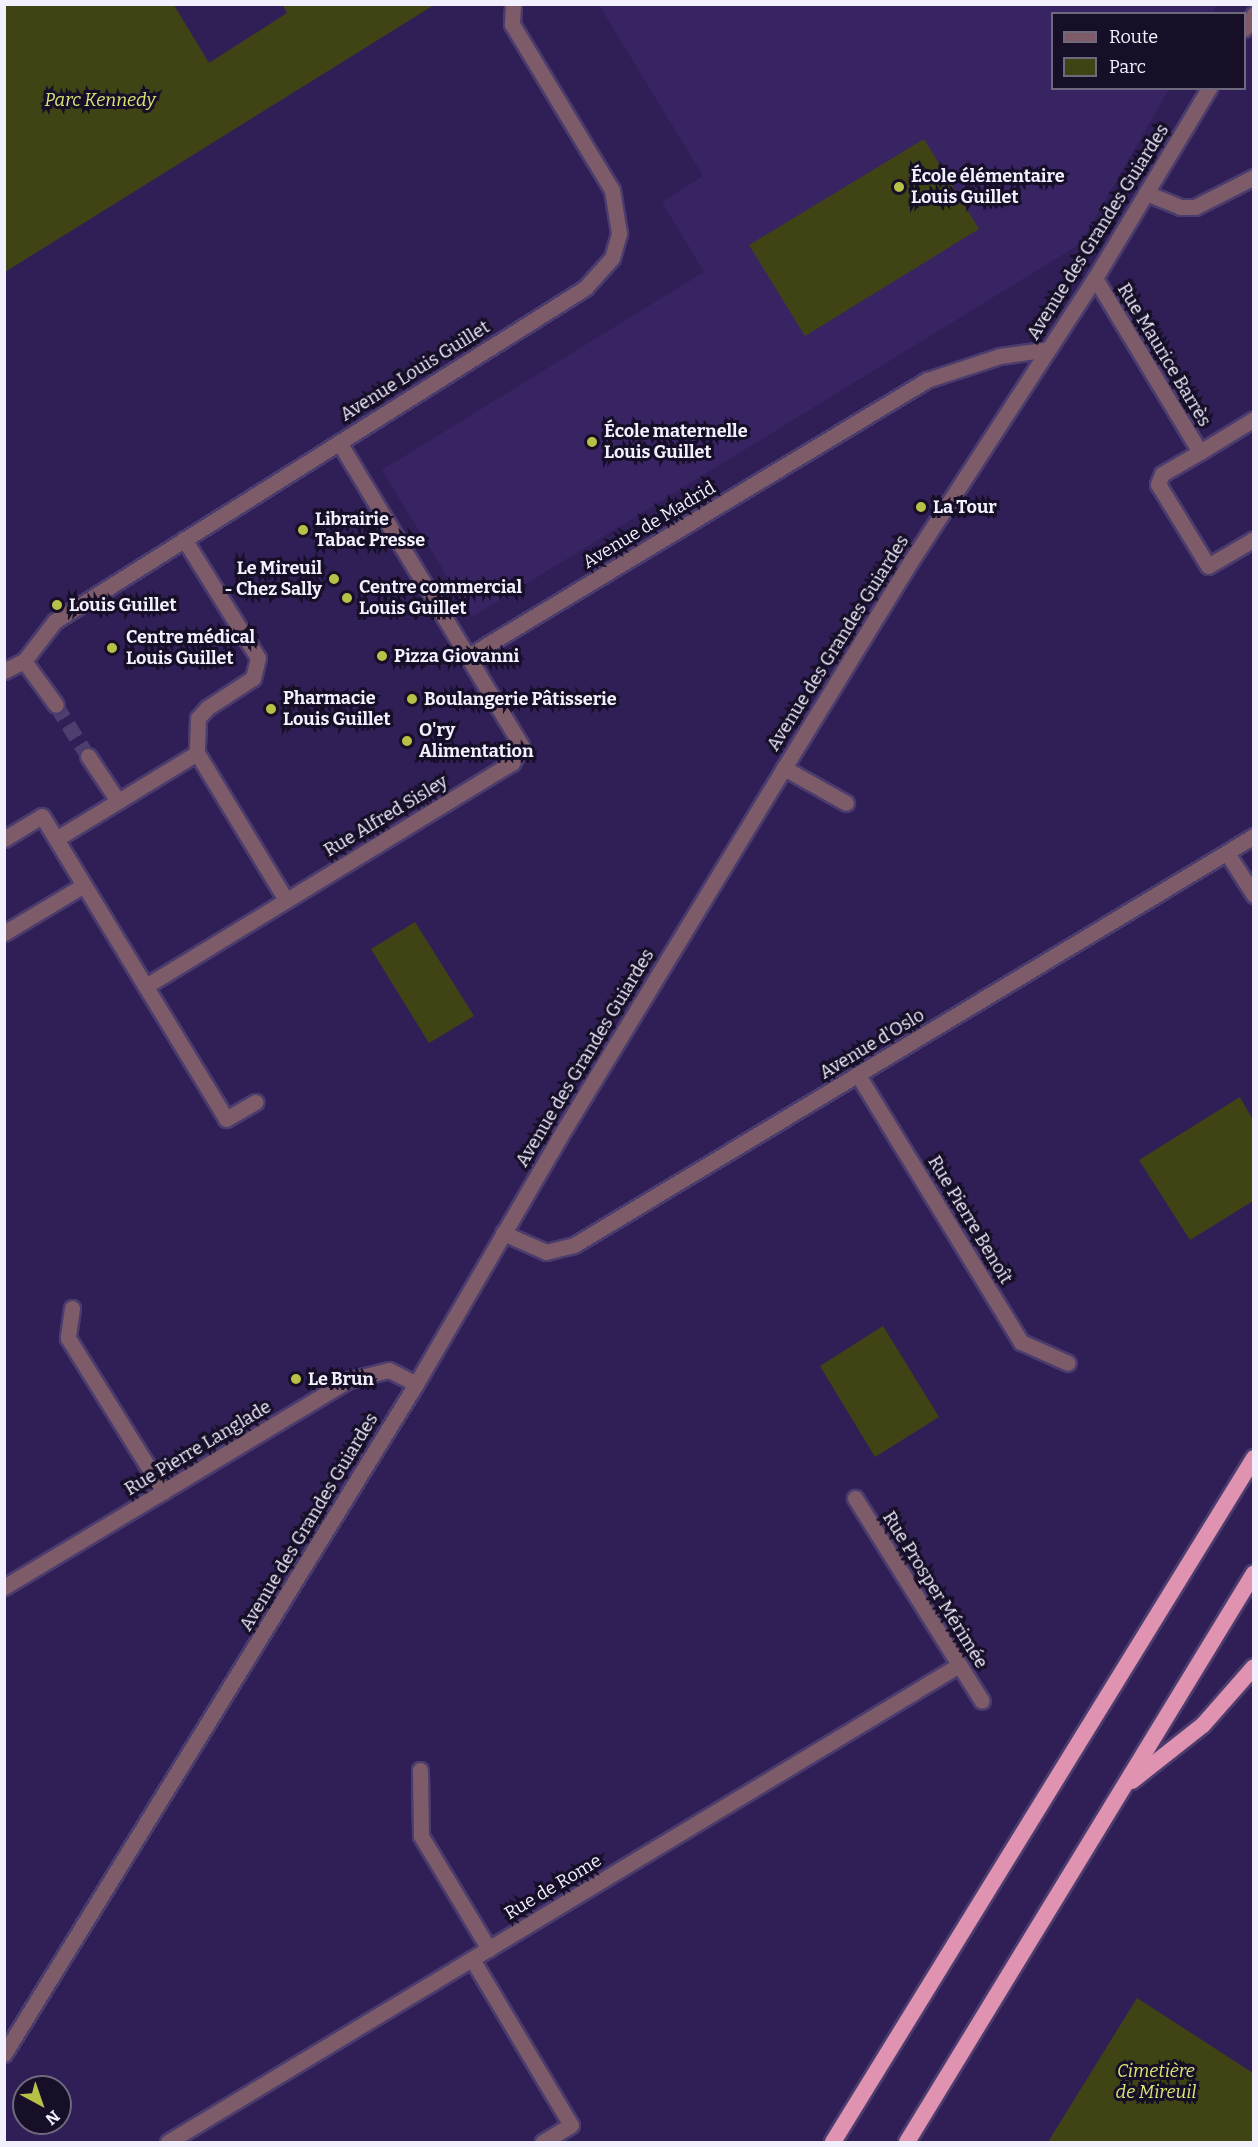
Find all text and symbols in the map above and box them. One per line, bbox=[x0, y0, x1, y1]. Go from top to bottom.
legend bbox=[1051, 12, 1246, 90]
text: Route bbox=[1109, 26, 1158, 48]
text: Parc bbox=[1109, 56, 1146, 78]
park label: Parc Kennedy bbox=[44, 89, 156, 111]
street label: Avenue des Grandes Guiardes bbox=[1023, 120, 1173, 344]
place label: École élémentaire Louis Guillet bbox=[911, 166, 1065, 208]
marker: École élémentaire Louis Guillet bbox=[892, 180, 906, 194]
street label: Rue Maurice Barrès bbox=[1113, 280, 1215, 430]
street label: Avenue Louis Guillet bbox=[336, 316, 494, 426]
place label: École maternelle Louis Guillet bbox=[604, 421, 748, 464]
marker: École maternelle Louis Guillet bbox=[585, 435, 599, 449]
street label: Avenue de Madrid bbox=[579, 477, 719, 573]
place label: La Tour bbox=[933, 496, 997, 518]
marker: La Tour bbox=[914, 500, 928, 514]
place label: Librairie Tabac Presse bbox=[315, 509, 425, 552]
marker: Librairie Tabac Presse bbox=[296, 523, 310, 537]
street label: Avenue des Grandes Guiardes bbox=[763, 531, 913, 755]
place label: Le Mireuil - Chez Sally bbox=[225, 558, 322, 600]
marker: Le Mireuil - Chez Sally bbox=[327, 572, 341, 586]
place label: Centre commercial Louis Guillet bbox=[359, 577, 522, 620]
marker: Centre commercial Louis Guillet bbox=[340, 591, 354, 605]
place label: Louis Guillet bbox=[69, 594, 177, 616]
marker: Louis Guillet bbox=[50, 598, 64, 612]
place label: Centre médical Louis Guillet bbox=[126, 627, 255, 670]
marker: Centre médical Louis Guillet bbox=[103, 639, 121, 657]
place label: Pizza Giovanni bbox=[394, 645, 519, 667]
marker: Pizza Giovanni bbox=[375, 649, 389, 663]
place label: Pharmacie Louis Guillet bbox=[283, 688, 391, 730]
place label: Boulangerie Pâtisserie bbox=[424, 688, 617, 710]
marker: Boulangerie Pâtisserie bbox=[405, 692, 419, 706]
marker: Pharmacie Louis Guillet bbox=[264, 702, 278, 716]
place label: O'ry Alimentation bbox=[419, 720, 534, 762]
marker: O'ry Alimentation bbox=[400, 734, 414, 748]
street label: Rue Alfred Sisley bbox=[320, 771, 452, 861]
street label: Avenue des Grandes Guiardes bbox=[511, 945, 659, 1171]
street label: Avenue d'Oslo bbox=[816, 1004, 928, 1084]
street label: Rue Pierre Benoît bbox=[923, 1152, 1017, 1288]
place label: Le Brun bbox=[308, 1368, 374, 1390]
marker: Le Brun bbox=[289, 1372, 303, 1386]
street label: Rue Pierre Langlade bbox=[121, 1396, 275, 1500]
street label: Avenue des Grandes Guiardes bbox=[235, 1409, 383, 1635]
street label: Rue Prosper Mérimée bbox=[878, 1508, 992, 1672]
street label: Rue de Rome bbox=[501, 1850, 605, 1924]
park label: Cimetière de Mireuil bbox=[1116, 2061, 1196, 2104]
north arrow bbox=[12, 2075, 72, 2135]
text: N bbox=[42, 2106, 63, 2129]

